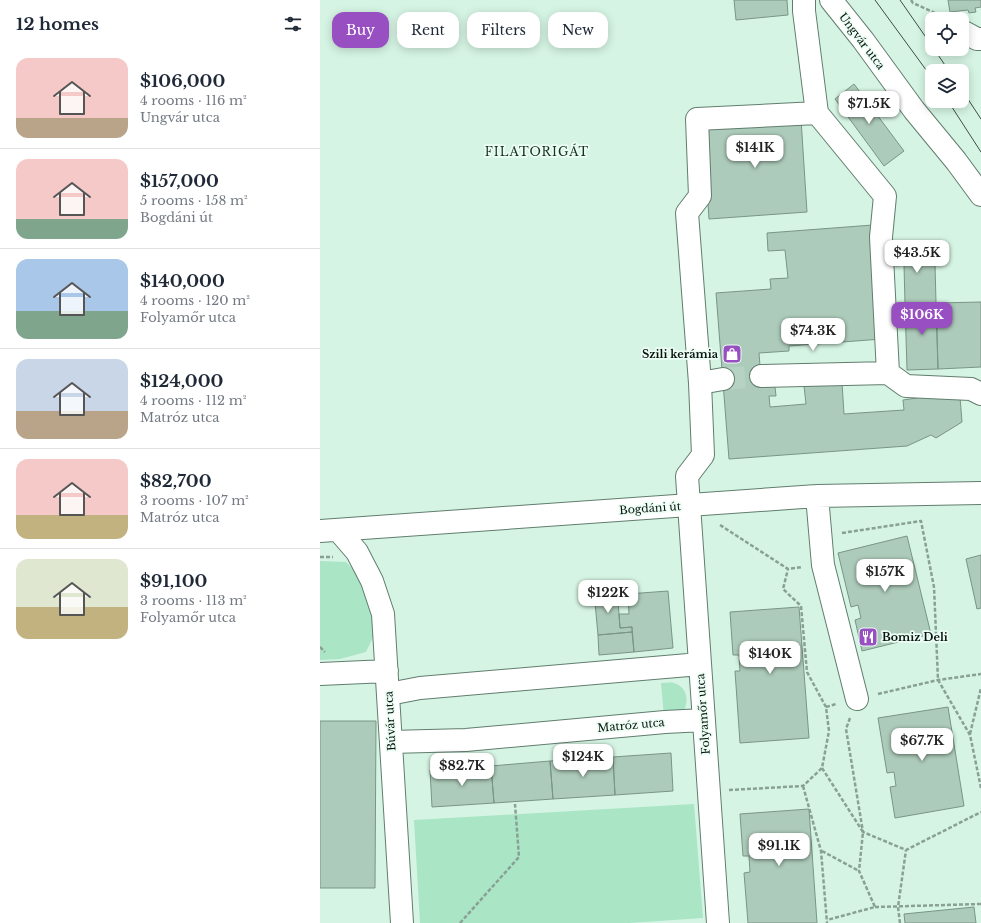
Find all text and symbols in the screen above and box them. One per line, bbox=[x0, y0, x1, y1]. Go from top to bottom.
street label: Ungvár utca bbox=[836, 10, 888, 73]
chip: Buy bbox=[332, 12, 389, 48]
chip: Rent bbox=[397, 12, 459, 48]
chip: Filters bbox=[467, 12, 540, 48]
chip: New bbox=[548, 12, 608, 48]
map controls bbox=[925, 12, 969, 108]
button: locate bbox=[925, 12, 969, 56]
icon: filters bbox=[282, 13, 304, 35]
text: 12 homes bbox=[16, 14, 99, 35]
button: layers bbox=[925, 64, 969, 108]
text: $106,000 bbox=[140, 71, 225, 92]
icon: home bbox=[48, 74, 96, 122]
pin: $71.5K bbox=[836, 91, 902, 125]
text: 4 rooms · 116 m² bbox=[140, 92, 247, 109]
text: $71.5K bbox=[848, 95, 890, 112]
text: Ungvár utca bbox=[140, 109, 220, 126]
pin: $141K bbox=[727, 135, 783, 169]
text: $141K bbox=[735, 139, 775, 156]
district label: FILATORIGÁT bbox=[485, 143, 589, 159]
text: $157,000 bbox=[140, 171, 219, 192]
icon: home bbox=[48, 175, 96, 223]
text: 5 rooms · 158 m² bbox=[140, 192, 248, 209]
text: Bogdáni út bbox=[140, 209, 213, 226]
pin: $43.5K bbox=[884, 240, 950, 274]
text: $43.5K bbox=[893, 244, 941, 261]
text: $140,000 bbox=[140, 271, 225, 292]
icon: home bbox=[48, 275, 96, 323]
text: 4 rooms · 120 m² bbox=[140, 292, 250, 309]
pin: $106K bbox=[894, 302, 950, 336]
text: $106K bbox=[900, 306, 944, 323]
text: Folyamőr utca bbox=[140, 309, 236, 326]
pin: $74.3K bbox=[780, 318, 846, 352]
text: $74.3K bbox=[790, 322, 836, 339]
shop icon: Szili kerámia bbox=[721, 343, 743, 365]
place label: Szili kerámia bbox=[642, 347, 719, 361]
text: $124,000 bbox=[140, 371, 223, 392]
icon: home bbox=[48, 375, 96, 423]
text: 4 rooms · 112 m² bbox=[140, 392, 246, 409]
text: Matróz utca bbox=[140, 409, 220, 426]
text: $82,700 bbox=[140, 471, 212, 492]
icon: home bbox=[48, 475, 96, 523]
text: 3 rooms · 107 m² bbox=[140, 492, 249, 509]
street label: Bogdáni út bbox=[619, 499, 682, 517]
text: Matróz utca bbox=[140, 509, 220, 526]
pin: $157K bbox=[857, 559, 913, 593]
text: $157K bbox=[865, 563, 905, 580]
text: $91,100 bbox=[140, 571, 207, 592]
icon: home bbox=[48, 575, 96, 623]
pin: $122K bbox=[580, 580, 636, 614]
text: $122K bbox=[587, 584, 629, 601]
text: 3 rooms · 113 m² bbox=[140, 592, 247, 609]
text: Folyamőr utca bbox=[140, 609, 236, 626]
restaurant icon: Bomiz Deli bbox=[857, 626, 879, 648]
place label: Bomiz Deli bbox=[882, 630, 948, 644]
pin: $140K bbox=[742, 641, 798, 675]
text: $140K bbox=[748, 645, 792, 662]
street label: Folyamőr utca bbox=[693, 672, 713, 755]
street label: Búvár utca bbox=[381, 690, 399, 751]
street label: Matróz utca bbox=[597, 715, 666, 735]
pin: $67.7K bbox=[889, 728, 955, 762]
text: $67.7K bbox=[900, 732, 944, 749]
pin: $124K bbox=[555, 744, 611, 778]
text: $124K bbox=[562, 748, 604, 765]
pin: $82.7K bbox=[429, 753, 495, 787]
text: $82.7K bbox=[439, 757, 485, 774]
pin: $91.1K bbox=[746, 833, 812, 867]
text: $91.1K bbox=[758, 837, 800, 854]

